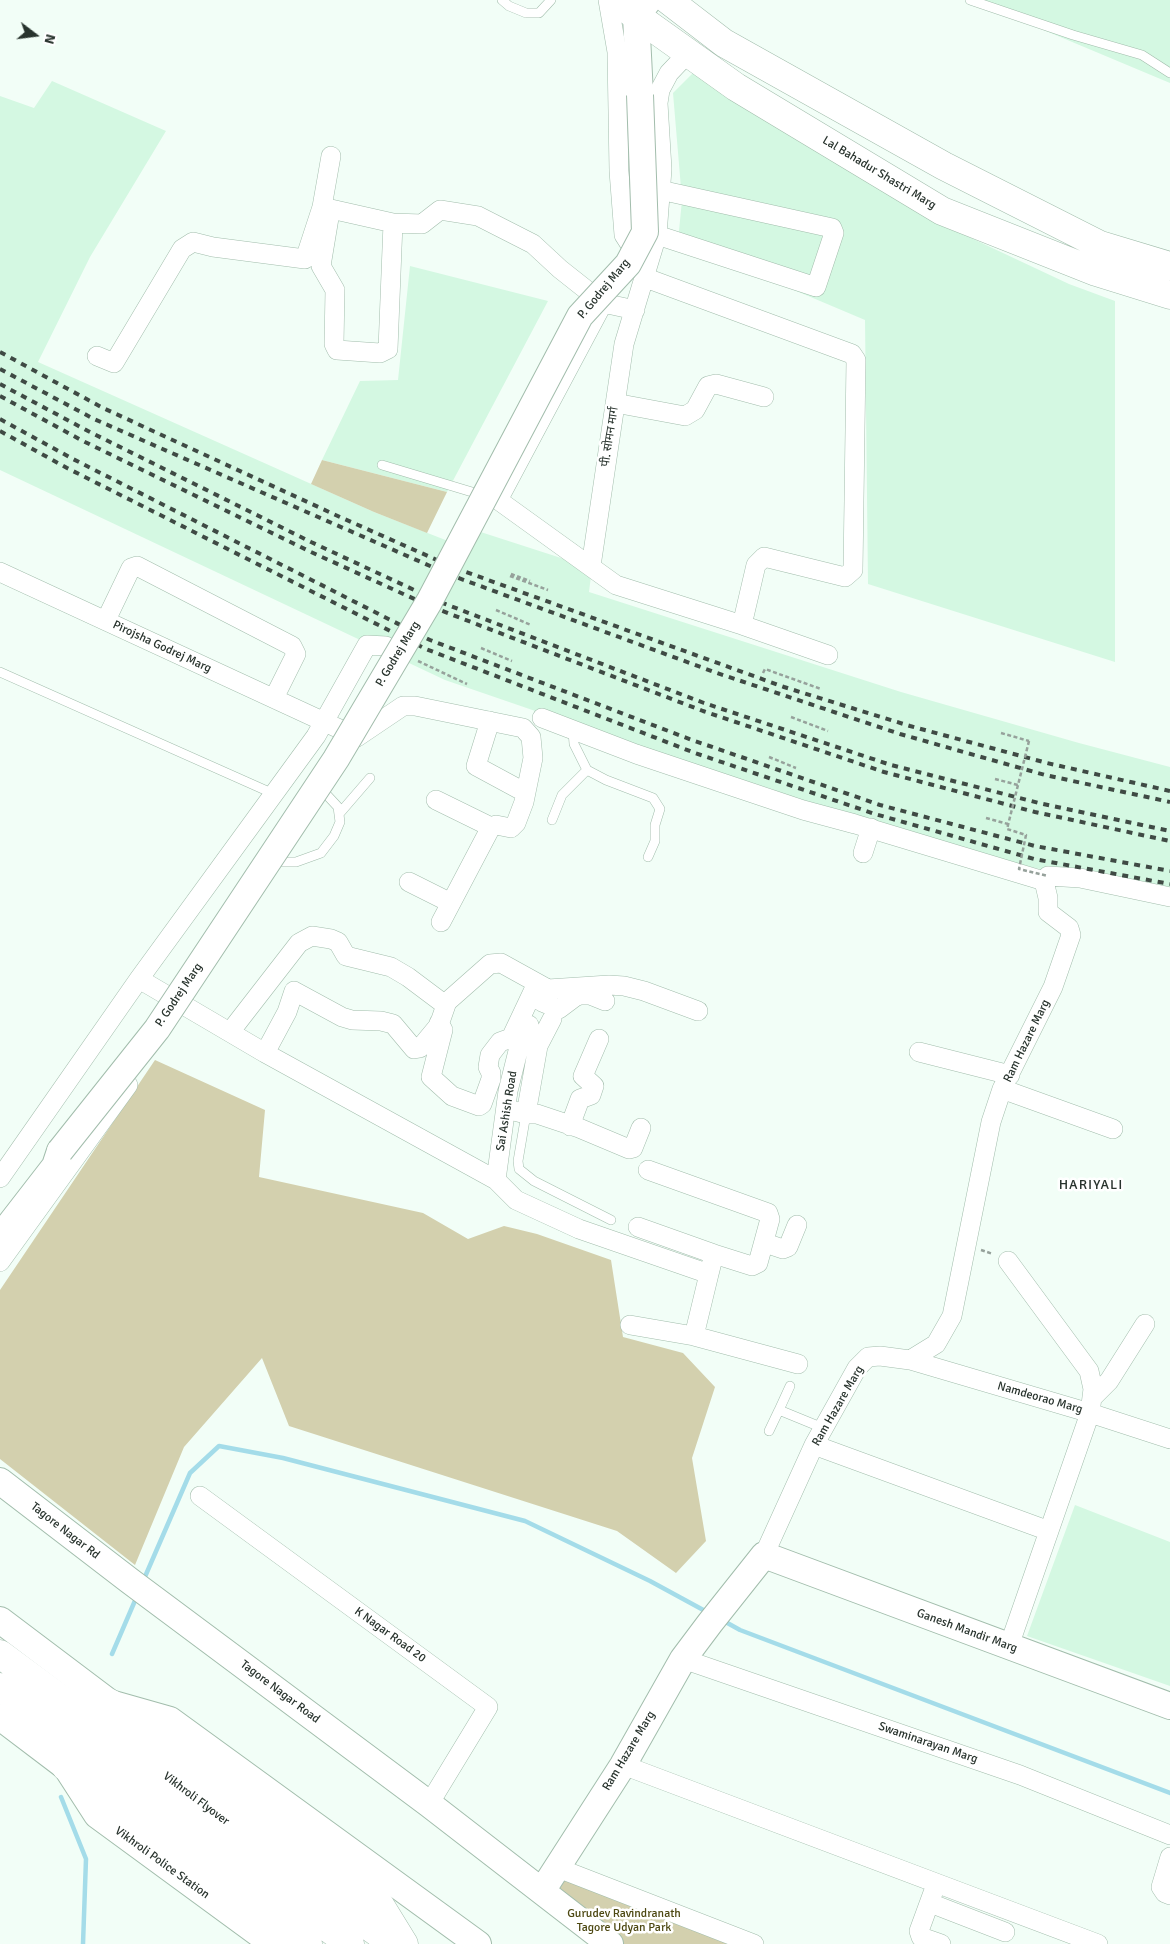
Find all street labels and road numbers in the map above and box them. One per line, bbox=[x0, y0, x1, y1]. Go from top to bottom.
street label: Lal Bahadur Shastri Marg bbox=[820, 133, 938, 213]
street label: P. Godrej Marg bbox=[575, 256, 633, 322]
street label: पी. सोमन मार्ग bbox=[598, 406, 622, 468]
street label: Pirojsha Godrej Marg bbox=[110, 618, 214, 676]
street label: P. Godrej Marg bbox=[373, 619, 423, 689]
street label: P. Godrej Marg bbox=[152, 960, 206, 1030]
street label: Ram Hazare Marg bbox=[1001, 997, 1053, 1085]
street label: Sai Ashish Road bbox=[494, 1070, 520, 1152]
street label: Ram Hazare Marg bbox=[809, 1363, 867, 1449]
street label: Namdeorao Marg bbox=[996, 1379, 1084, 1417]
street label: Tagore Nagar Rd bbox=[28, 1500, 102, 1562]
street label: K Nagar Road 20 bbox=[351, 1604, 429, 1666]
street label: Ganesh Mandir Marg bbox=[915, 1606, 1019, 1656]
street label: Tagore Nagar Road bbox=[237, 1657, 323, 1727]
street label: Ram Hazare Marg bbox=[600, 1709, 658, 1793]
street label: Swaminarayan Marg bbox=[877, 1719, 979, 1767]
street label: Vikhroli Flyover bbox=[160, 1769, 232, 1829]
street label: Vikhroli Police Station bbox=[112, 1824, 212, 1902]

